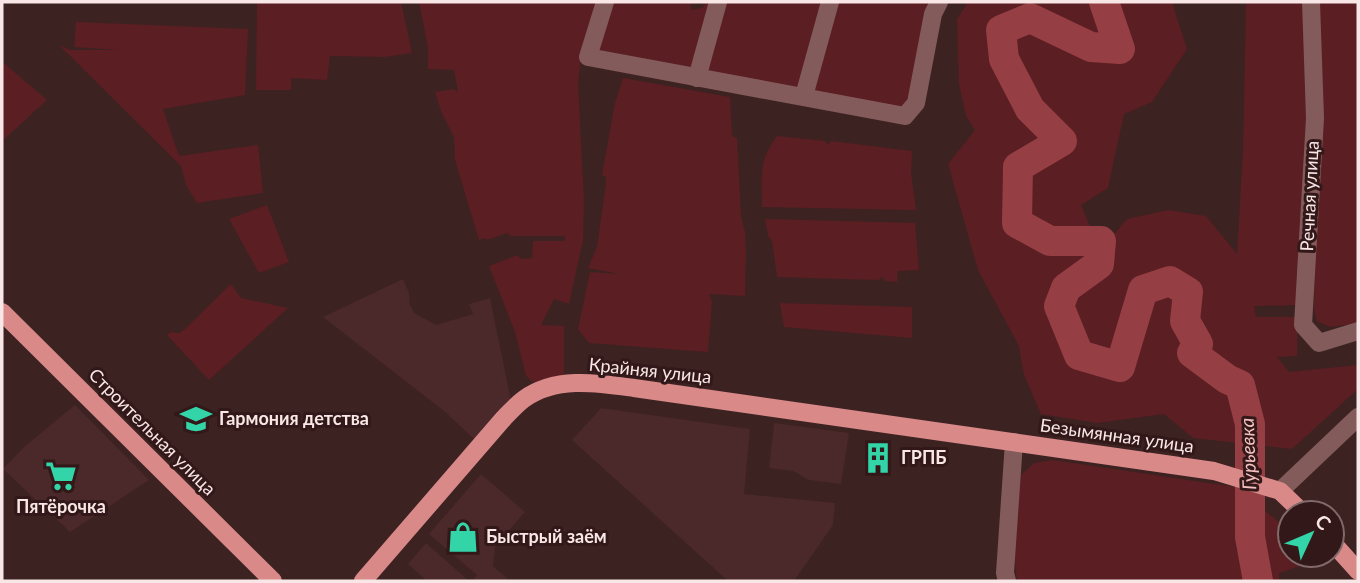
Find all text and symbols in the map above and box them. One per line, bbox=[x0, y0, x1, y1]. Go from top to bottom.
street label: Речная улица bbox=[1295, 140, 1323, 252]
street label: Крайняя улица bbox=[588, 353, 712, 387]
street label: Строительная улица bbox=[85, 363, 221, 499]
school or university icon: Гармония детства bbox=[179, 402, 213, 436]
place label: Гармония детства bbox=[219, 407, 369, 429]
street label: Безымянная улица bbox=[1039, 413, 1195, 457]
water label: Гурьевка bbox=[1235, 417, 1260, 491]
building icon: ГРПБ bbox=[861, 441, 895, 475]
place label: ГРПБ bbox=[901, 446, 947, 468]
supermarket icon: Пятёрочка bbox=[44, 459, 78, 493]
place label: Пятёрочка bbox=[16, 495, 106, 517]
north arrow bbox=[1276, 499, 1346, 569]
text: С bbox=[1311, 509, 1337, 535]
shop icon: Быстрый заём bbox=[446, 520, 480, 554]
place label: Быстрый заём bbox=[486, 525, 607, 547]

